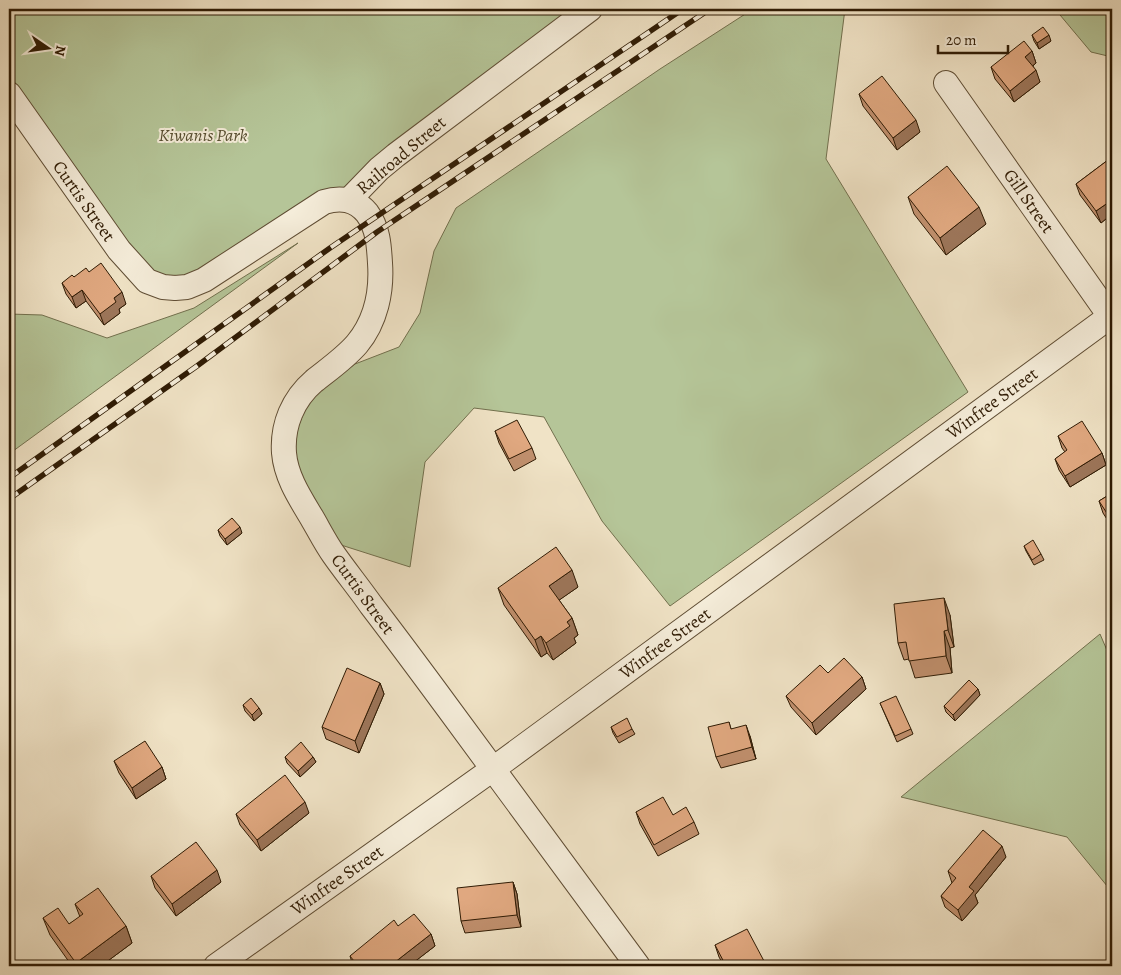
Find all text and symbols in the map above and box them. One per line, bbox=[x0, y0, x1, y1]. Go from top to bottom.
north arrow bbox=[22, 22, 72, 72]
scale bar bbox=[938, 22, 1008, 54]
text: 20 m bbox=[946, 30, 977, 50]
text: N bbox=[50, 44, 71, 58]
street label: Railroad Street bbox=[351, 110, 451, 200]
park label: Kiwanis Park bbox=[158, 123, 248, 147]
street label: Curtis Street bbox=[47, 156, 121, 246]
street label: Gill Street bbox=[998, 164, 1060, 238]
street label: Winfree Street bbox=[941, 362, 1043, 445]
street label: Curtis Street bbox=[326, 549, 400, 639]
street label: Winfree Street bbox=[614, 602, 716, 685]
street label: Winfree Street bbox=[285, 839, 388, 921]

